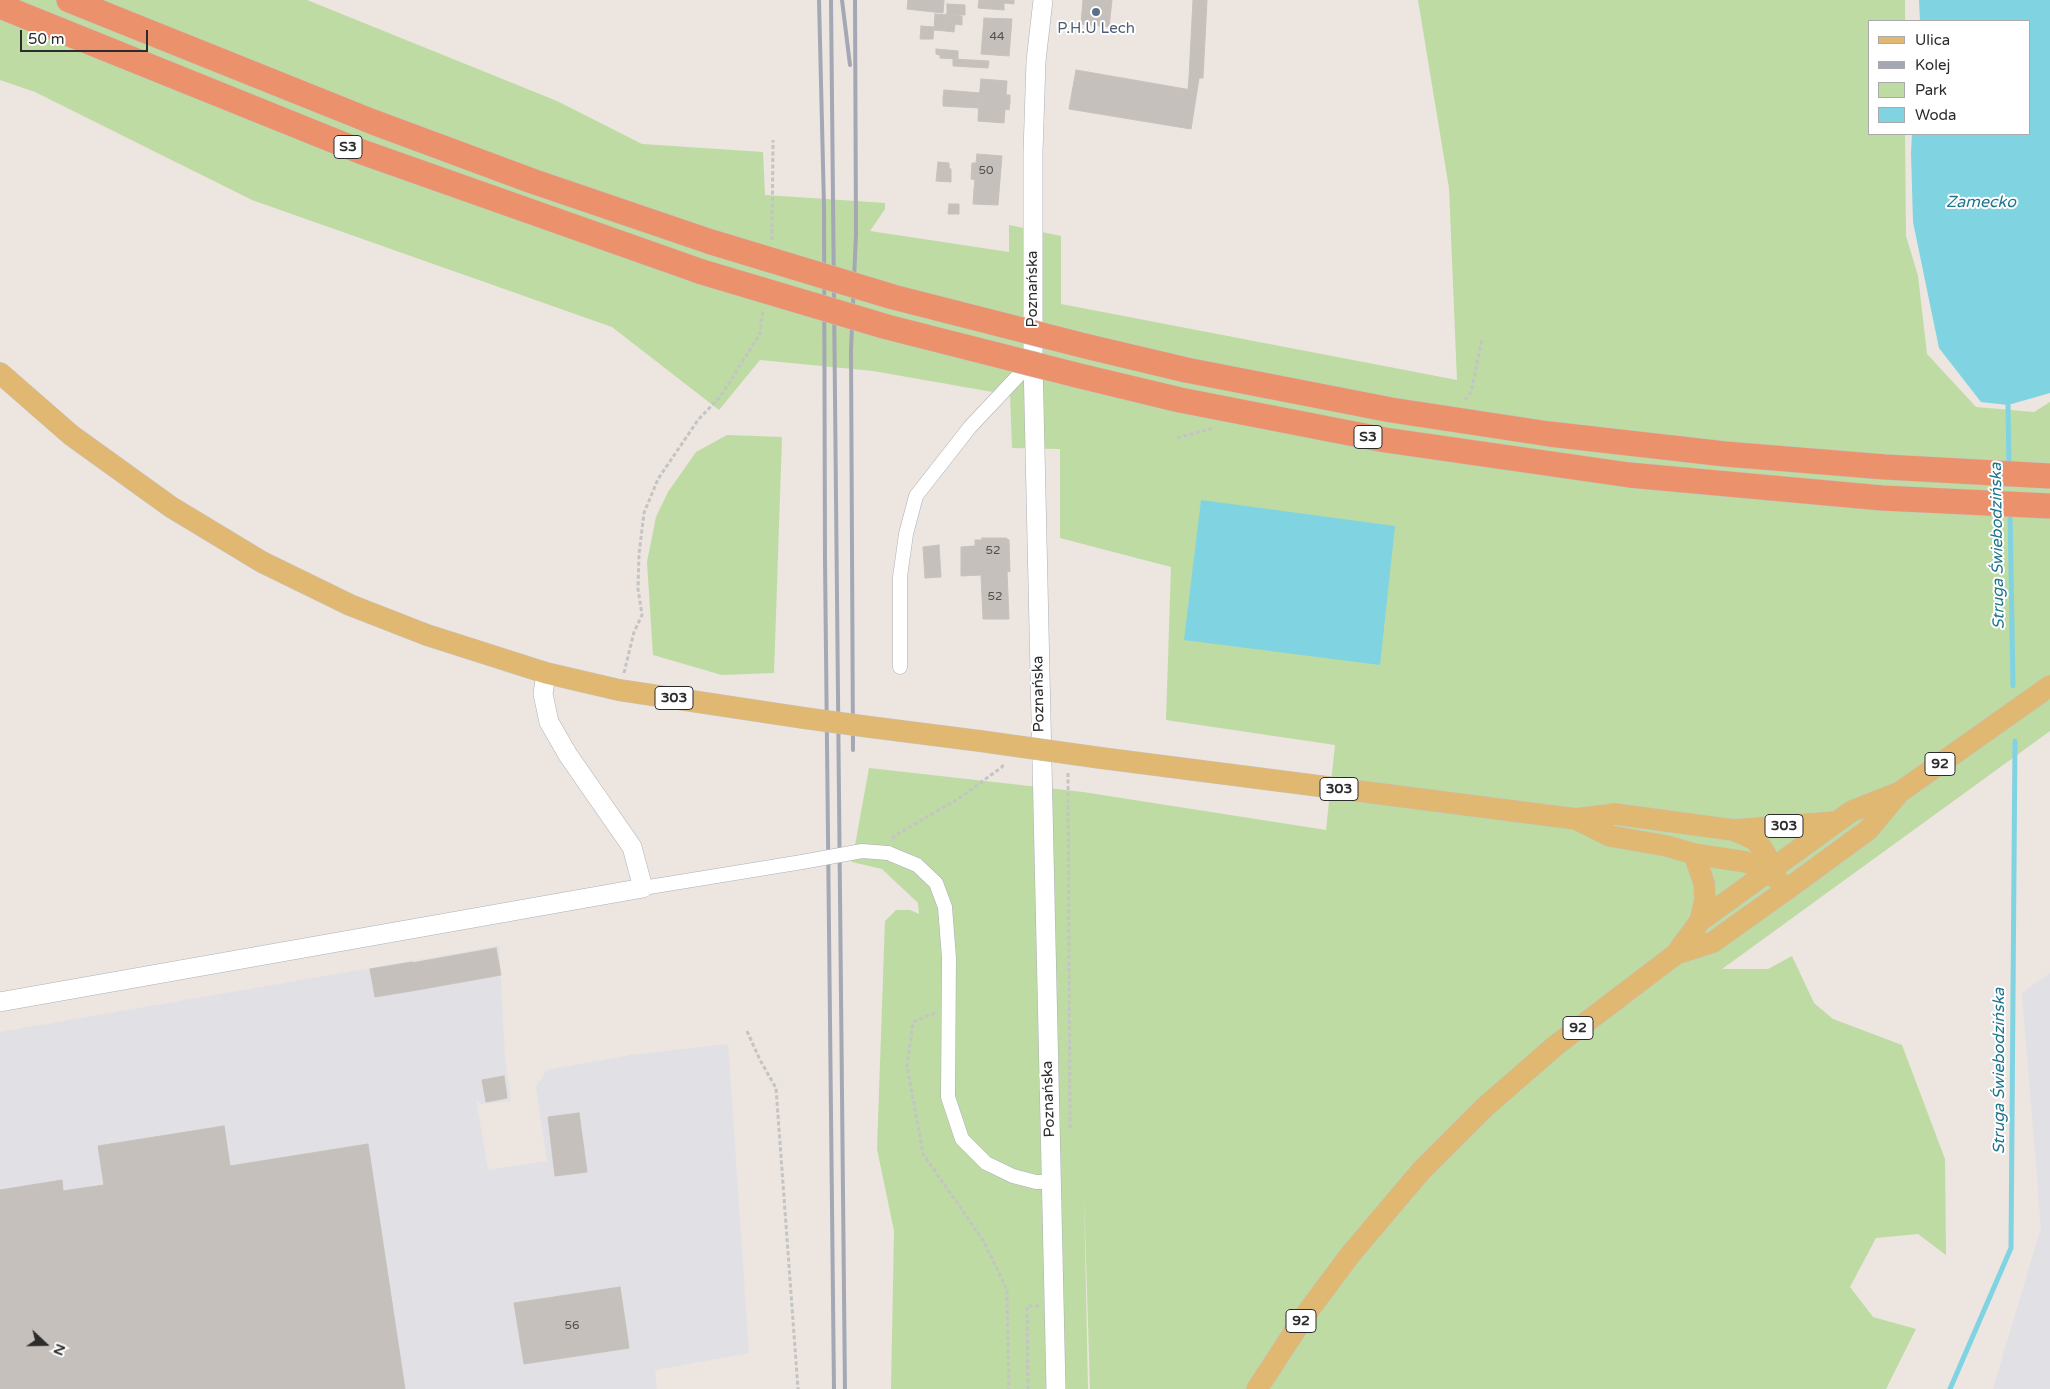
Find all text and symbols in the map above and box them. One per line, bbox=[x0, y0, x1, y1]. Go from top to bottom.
marker: P.H.U Lech bbox=[1090, 6, 1102, 18]
scale bar bbox=[22, 20, 150, 52]
place label: P.H.U Lech bbox=[1057, 20, 1135, 38]
legend bbox=[1868, 20, 2030, 135]
text: 50 m bbox=[28, 30, 65, 48]
house number: 44 bbox=[989, 30, 1005, 44]
text: Ulica bbox=[1915, 31, 1950, 49]
text: Kolej bbox=[1915, 56, 1950, 74]
text: Park bbox=[1915, 81, 1947, 99]
text: Woda bbox=[1915, 106, 1957, 124]
road number: S3 bbox=[334, 136, 362, 158]
house number: 50 bbox=[978, 164, 994, 178]
water label: Zamecko bbox=[1946, 193, 2016, 213]
street label: Poznańska bbox=[1024, 251, 1042, 327]
road number: S3 bbox=[1354, 426, 1382, 448]
water label: Struga Świebodzińska bbox=[1987, 463, 2009, 629]
house number: 52 bbox=[985, 544, 1001, 558]
house number: 52 bbox=[987, 590, 1003, 604]
street label: Poznańska bbox=[1029, 655, 1049, 733]
road number: 303 bbox=[655, 686, 693, 710]
road number: 92 bbox=[1925, 752, 1955, 776]
road number: 303 bbox=[1320, 778, 1358, 801]
road number: 303 bbox=[1765, 814, 1803, 838]
water label: Struga Świebodzińska bbox=[1990, 988, 2010, 1154]
road number: 92 bbox=[1563, 1016, 1593, 1040]
street label: Poznańska bbox=[1039, 1060, 1059, 1138]
road number: 92 bbox=[1286, 1310, 1316, 1332]
north arrow bbox=[20, 1319, 70, 1369]
house number: 56 bbox=[564, 1319, 580, 1333]
text: N bbox=[50, 1341, 69, 1358]

